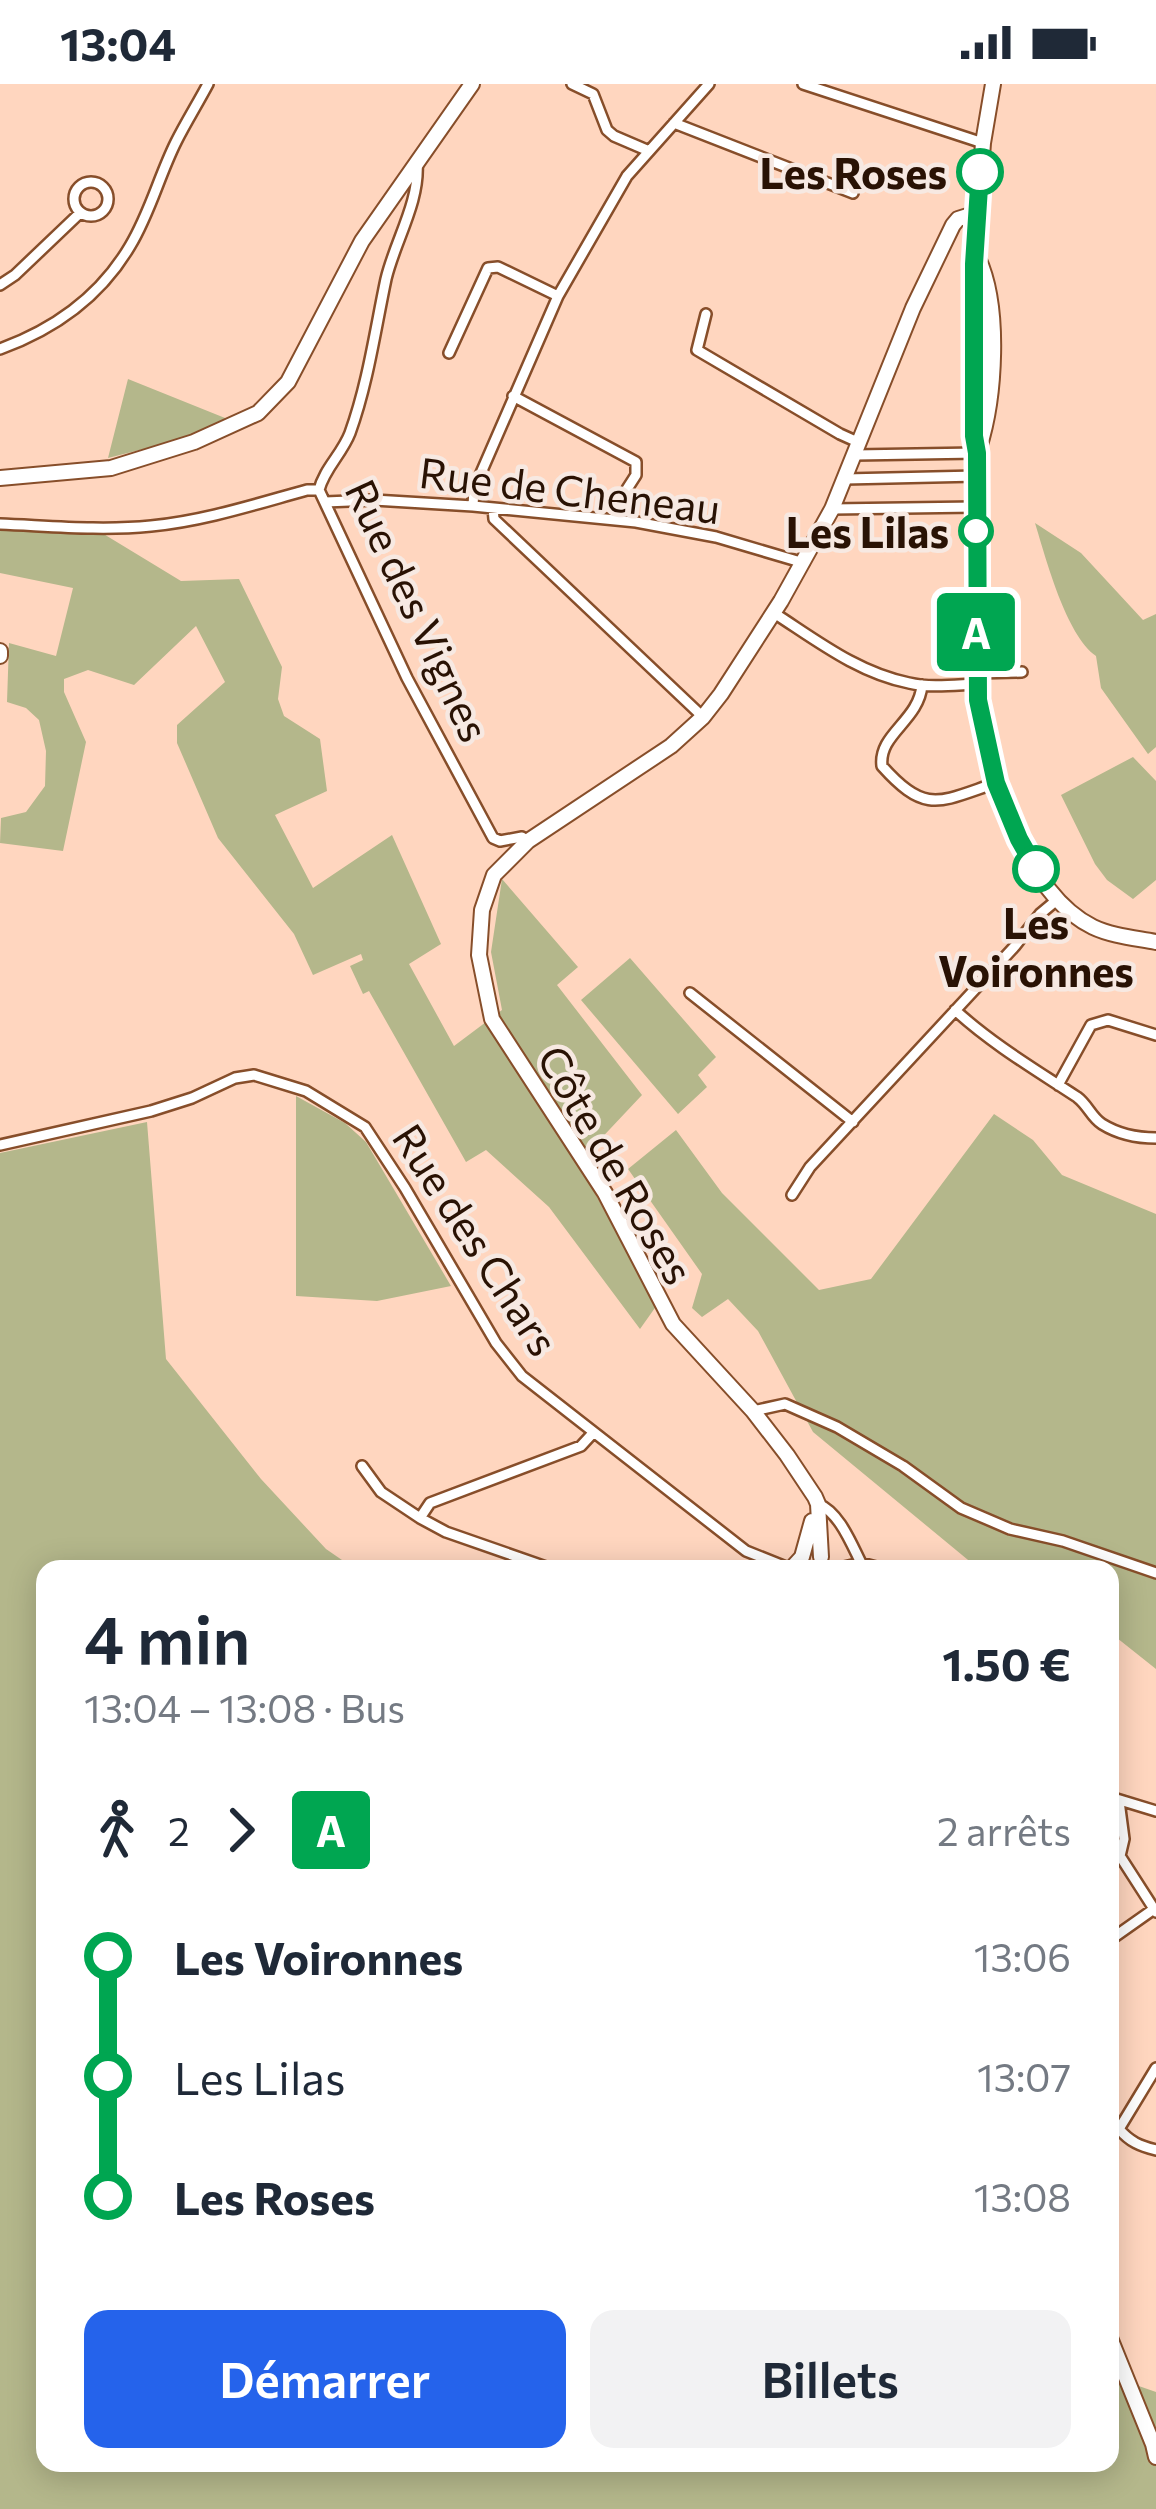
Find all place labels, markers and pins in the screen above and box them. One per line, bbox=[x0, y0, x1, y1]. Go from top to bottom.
place label: Les Roses bbox=[759, 146, 947, 198]
marker: Les Roses bbox=[958, 150, 1002, 194]
place label: Les Lilas bbox=[786, 505, 949, 557]
marker: Les Lilas bbox=[960, 515, 992, 547]
marker: Les Voironnes bbox=[1014, 847, 1058, 891]
place label: Les Voironnes bbox=[938, 896, 1134, 996]

